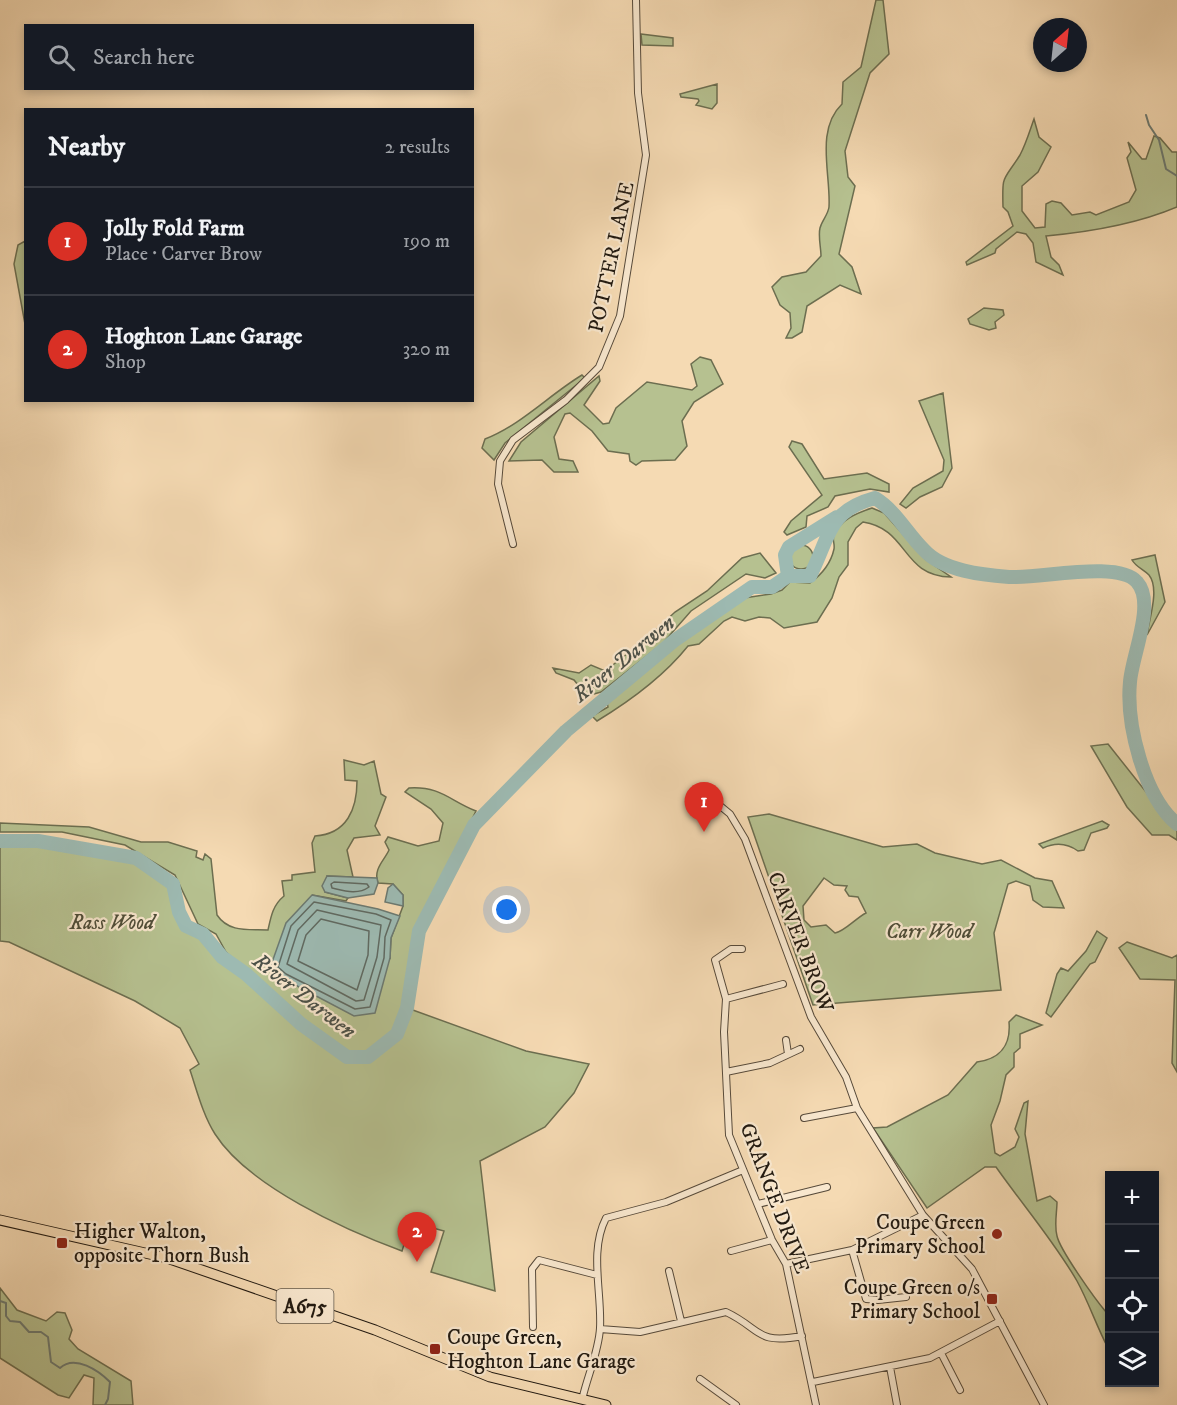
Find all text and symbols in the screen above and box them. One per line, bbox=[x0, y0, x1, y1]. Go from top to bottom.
north arrow bbox=[1033, 18, 1087, 72]
search box bbox=[24, 24, 474, 90]
icon: search bbox=[45, 41, 78, 74]
text: Search here bbox=[93, 44, 195, 71]
text: Nearby bbox=[48, 131, 125, 164]
text: 2 results bbox=[385, 135, 450, 160]
street label: POTTER LANE bbox=[583, 179, 641, 335]
text: Jolly Fold Farm bbox=[105, 215, 245, 242]
text: 1 bbox=[64, 229, 71, 254]
text: 190 m bbox=[403, 229, 450, 254]
text: Place · Carver Brow bbox=[105, 242, 262, 267]
text: Hoghton Lane Garage bbox=[105, 323, 302, 350]
text: 2 bbox=[63, 337, 72, 362]
text: 320 m bbox=[403, 337, 450, 362]
text: Shop bbox=[105, 350, 146, 375]
water label: River Darwen bbox=[567, 610, 681, 709]
pin: 1 bbox=[684, 782, 724, 832]
street label: CARVER BROW bbox=[761, 868, 839, 1017]
your location bbox=[492, 895, 521, 924]
park label: Rass Wood bbox=[69, 910, 157, 936]
park label: Carr Wood bbox=[886, 919, 975, 945]
water label: River Darwen bbox=[246, 947, 361, 1045]
street label: GRANGE DRIVE bbox=[733, 1119, 815, 1277]
map controls bbox=[1105, 1171, 1159, 1387]
button: + bbox=[1105, 1171, 1159, 1225]
place label: Coupe Green Primary School bbox=[855, 1210, 986, 1260]
pin: 2 bbox=[398, 1212, 436, 1262]
place label: Higher Walton, opposite Thorn Bush bbox=[74, 1219, 250, 1269]
button: − bbox=[1105, 1225, 1159, 1279]
marker: Coupe Green Primary School bbox=[990, 1227, 1004, 1241]
marker: Higher Walton, opposite Thorn Bush bbox=[55, 1236, 69, 1250]
place label: Coupe Green o/s Primary School bbox=[844, 1275, 981, 1325]
button: locate bbox=[1105, 1279, 1159, 1333]
road number: A675 bbox=[276, 1289, 334, 1323]
marker: Coupe Green o/s Primary School bbox=[985, 1292, 999, 1306]
place label: Coupe Green, Hoghton Lane Garage bbox=[447, 1325, 636, 1375]
button: layers bbox=[1105, 1333, 1159, 1387]
marker: Coupe Green, Hoghton Lane Garage bbox=[428, 1342, 442, 1356]

